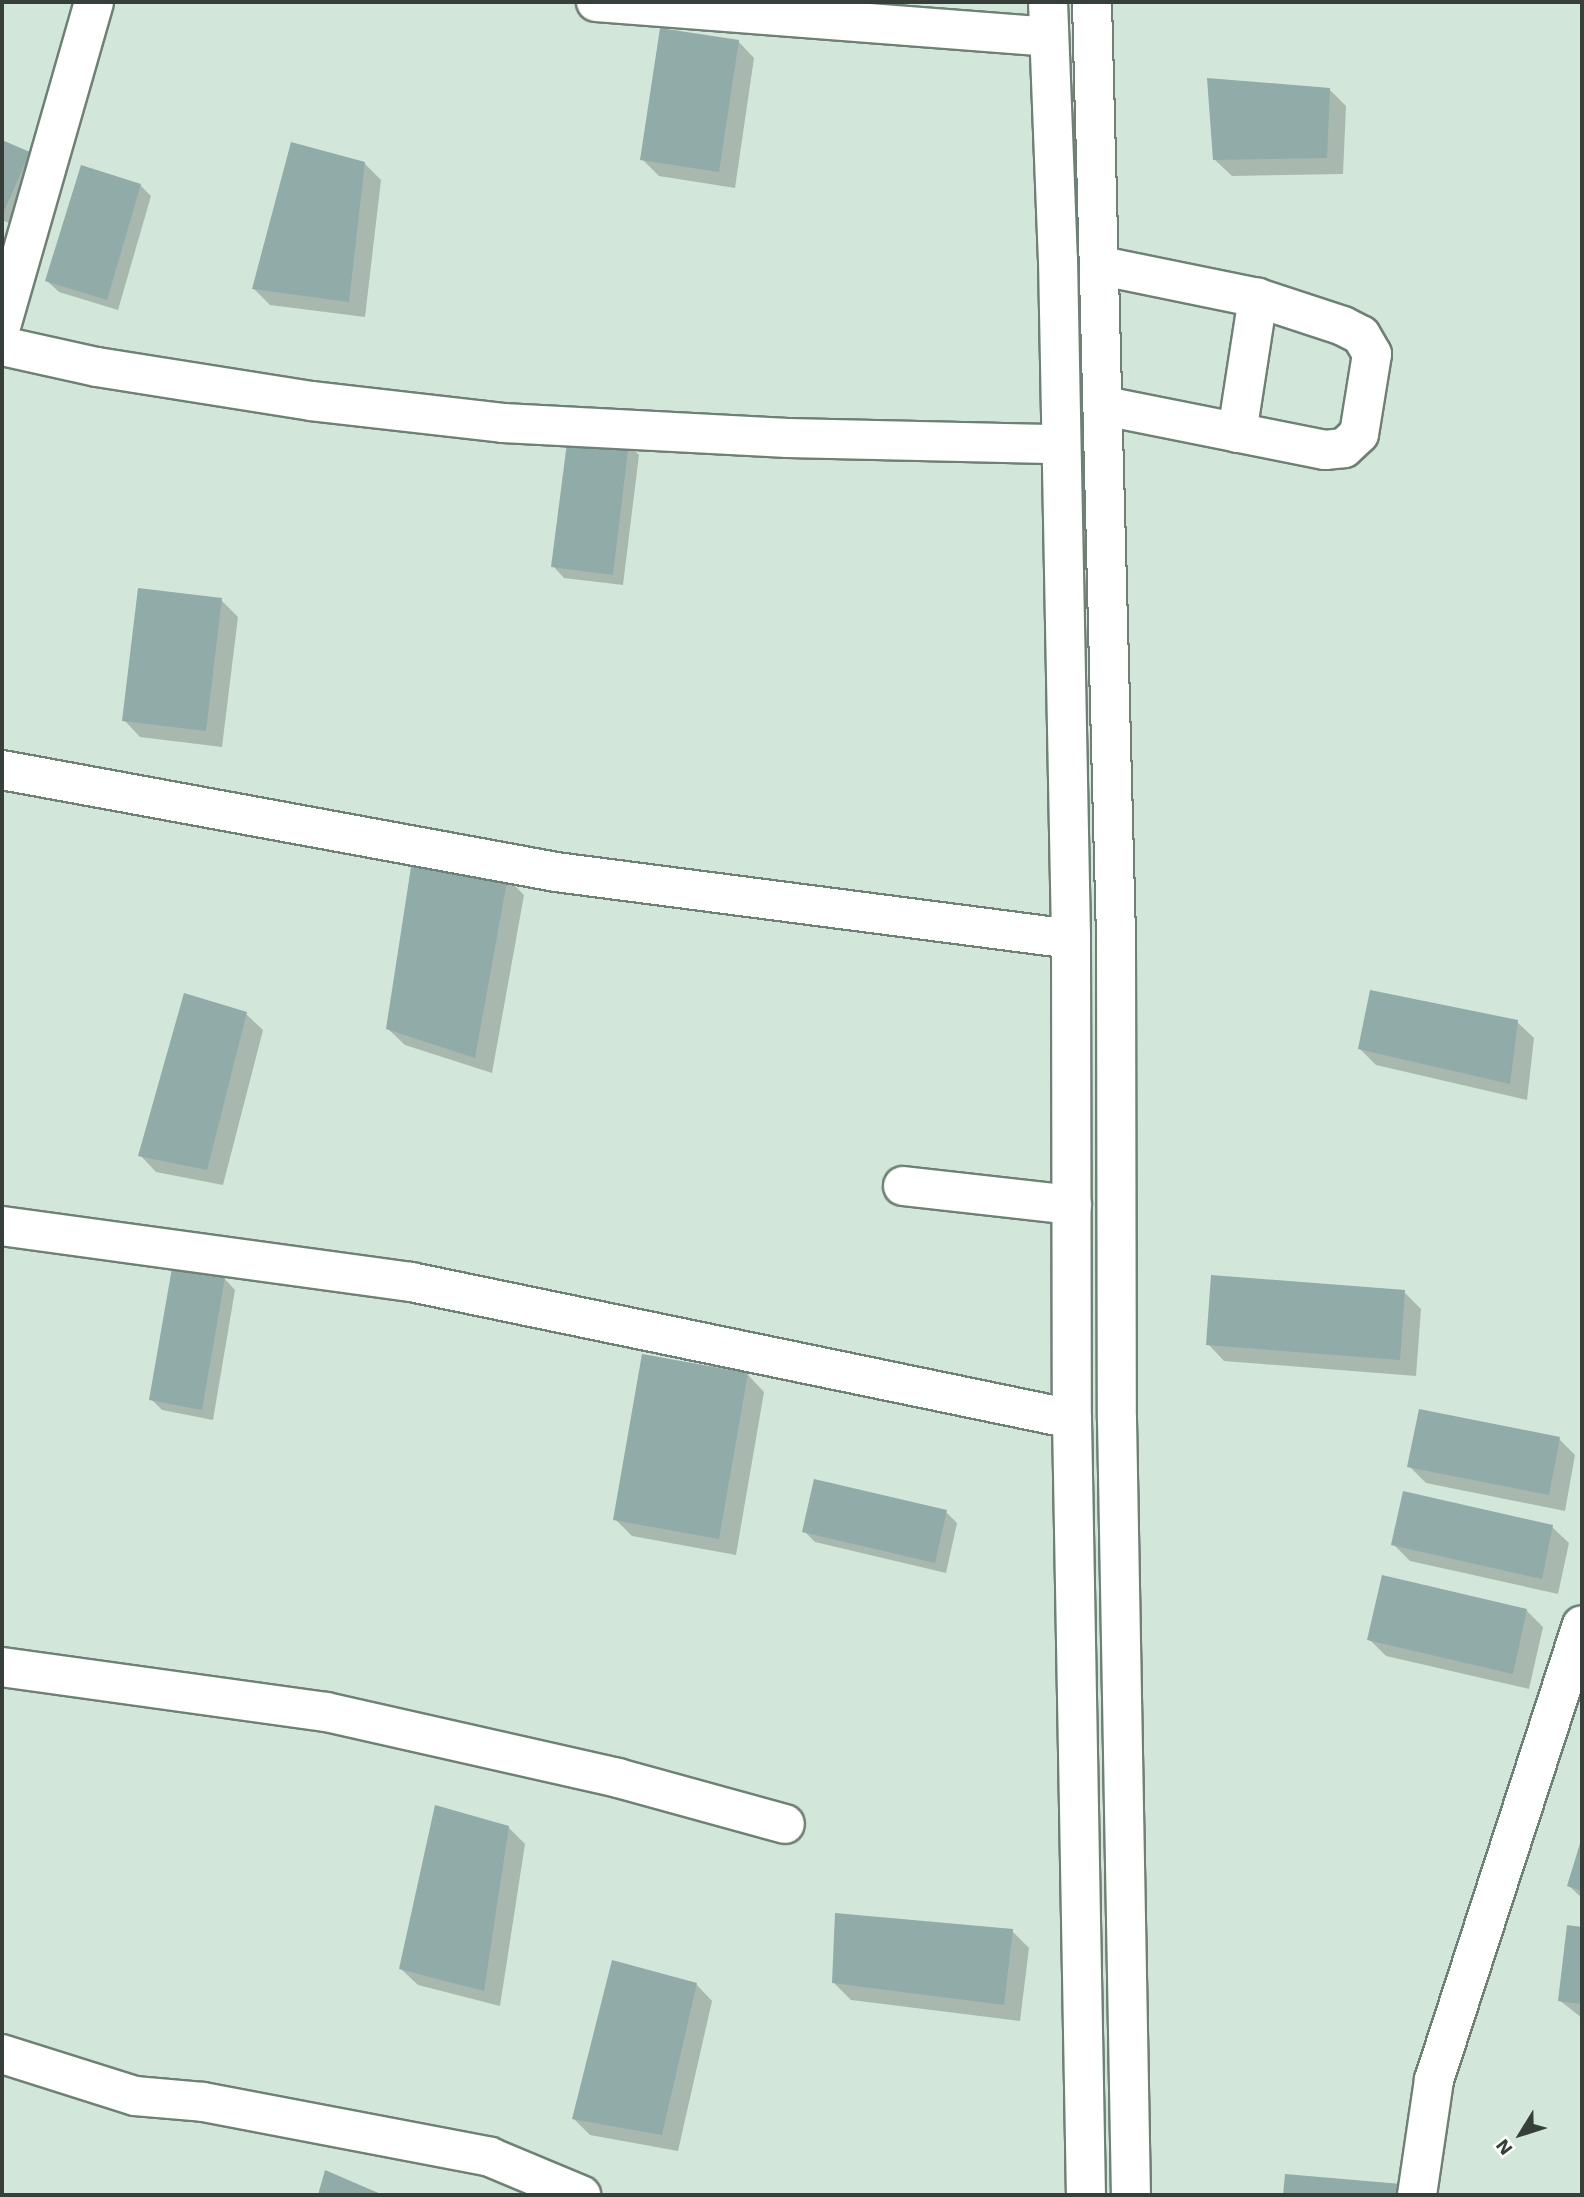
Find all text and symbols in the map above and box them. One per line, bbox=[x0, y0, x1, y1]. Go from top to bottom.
north arrow bbox=[1486, 2099, 1556, 2169]
text: N bbox=[1491, 2135, 1517, 2160]

